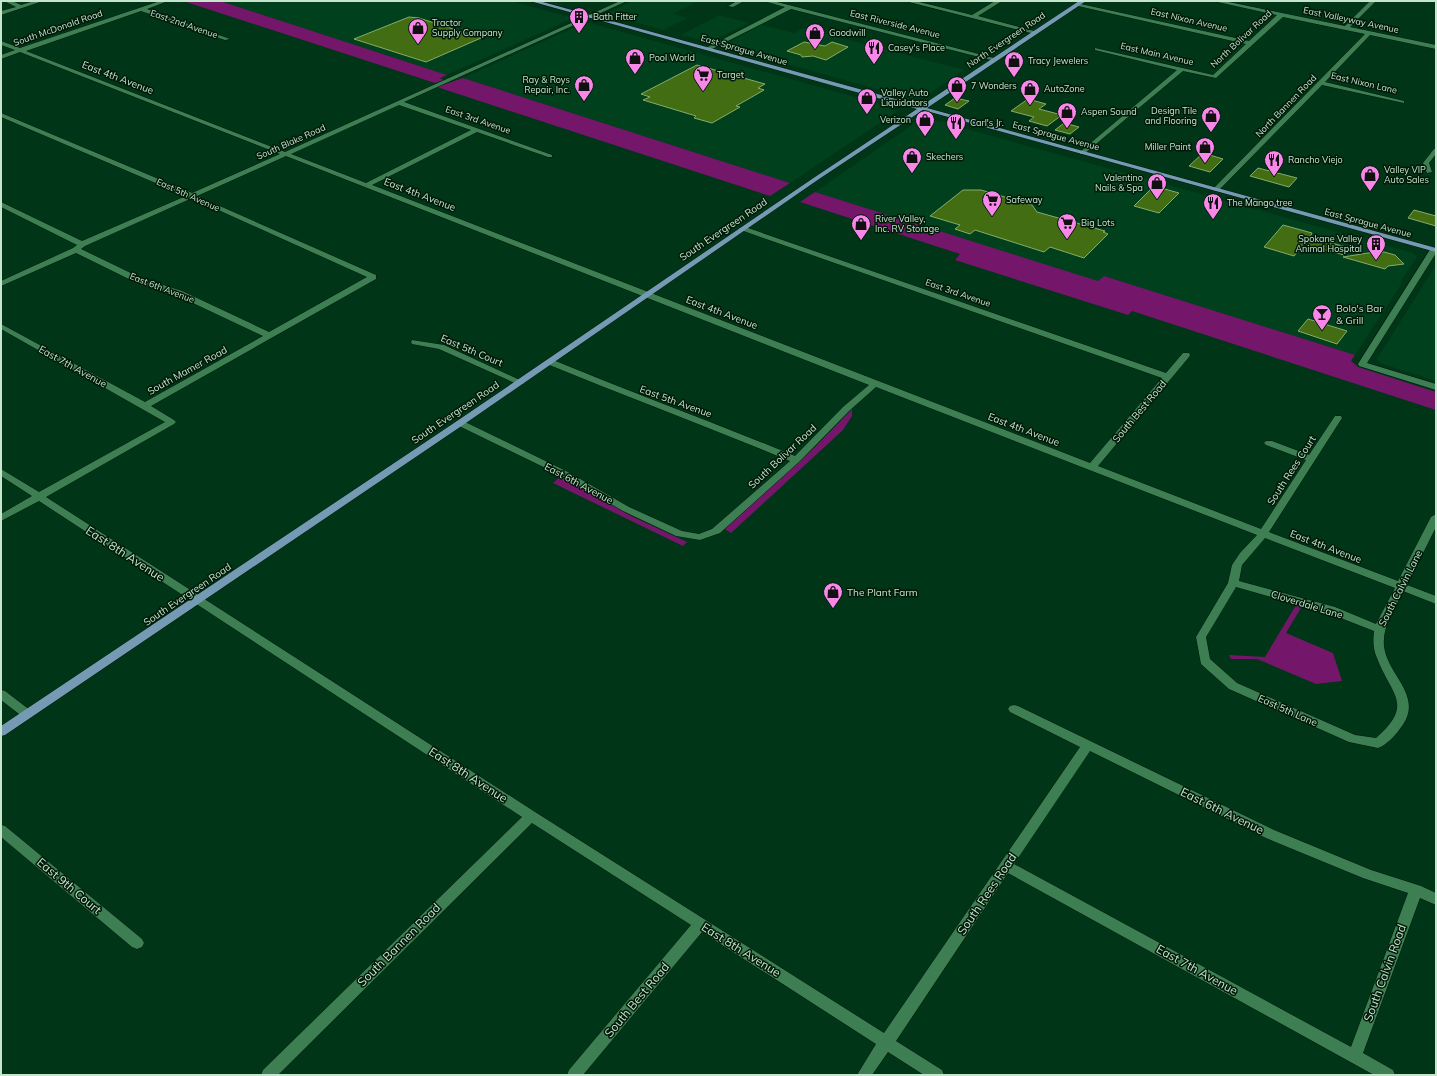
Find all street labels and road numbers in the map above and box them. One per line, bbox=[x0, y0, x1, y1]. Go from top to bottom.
street label: East Valleyway Avenue bbox=[1302, 4, 1400, 36]
street label: East Nixon Avenue bbox=[1150, 5, 1229, 34]
street label: South McDonald Road bbox=[12, 7, 104, 48]
street label: East 2nd Avenue bbox=[149, 7, 219, 40]
street label: East Riverside Avenue bbox=[849, 7, 941, 40]
street label: North Bolivar Road bbox=[1208, 8, 1273, 70]
street label: North Evergreen Road bbox=[964, 9, 1047, 70]
street label: East Sprague Avenue bbox=[700, 32, 789, 67]
street label: East Main Avenue bbox=[1119, 40, 1195, 67]
street label: East 4th Avenue bbox=[80, 58, 155, 97]
street label: East Nixon Lane bbox=[1330, 70, 1398, 95]
street label: North Bannen Road bbox=[1253, 72, 1318, 139]
street label: East 3rd Avenue bbox=[444, 103, 512, 136]
street label: East Sprague Avenue bbox=[1012, 119, 1101, 152]
street label: South Blake Road bbox=[255, 121, 327, 162]
street label: East 4th Avenue bbox=[382, 175, 457, 214]
street label: East 5th Avenue bbox=[155, 176, 222, 213]
street label: South Evergreen Road bbox=[677, 195, 770, 264]
street label: East Sprague Avenue bbox=[1324, 206, 1413, 239]
street label: East 6th Avenue bbox=[128, 270, 196, 305]
street label: East 3rd Avenue bbox=[924, 276, 992, 309]
street label: East 4th Avenue bbox=[684, 293, 759, 332]
street label: East 5th Court bbox=[439, 332, 505, 370]
street label: East 7th Avenue bbox=[37, 342, 109, 390]
street label: South Mamer Road bbox=[145, 343, 229, 398]
street label: South Best Road bbox=[1110, 377, 1169, 445]
street label: South Evergreen Road bbox=[409, 378, 502, 447]
street label: East 5th Avenue bbox=[638, 382, 714, 421]
street label: East 4th Avenue bbox=[986, 410, 1061, 449]
street label: South Bolivar Road bbox=[745, 421, 819, 491]
street label: South Rees Court bbox=[1264, 433, 1319, 507]
street label: East 6th Avenue bbox=[542, 460, 615, 507]
street label: East 8th Avenue bbox=[83, 523, 167, 585]
street label: East 4th Avenue bbox=[1288, 527, 1363, 566]
street label: South Calvin Lane bbox=[1376, 548, 1425, 628]
street label: South Evergreen Road bbox=[141, 560, 234, 629]
street label: Cloverdale Lane bbox=[1269, 587, 1344, 622]
street label: East 5th Lane bbox=[1256, 692, 1319, 729]
street label: East 8th Avenue bbox=[426, 744, 510, 806]
street label: East 6th Avenue bbox=[1178, 784, 1266, 837]
street label: South Rees Road bbox=[954, 850, 1019, 937]
street label: East 9th Court bbox=[34, 854, 105, 917]
street label: South Bannen Road bbox=[354, 900, 443, 989]
street label: East 8th Avenue bbox=[699, 919, 784, 980]
street label: South Calvin Road bbox=[1360, 922, 1409, 1024]
street label: East 7th Avenue bbox=[1154, 941, 1241, 998]
street label: South Best Road bbox=[601, 959, 672, 1040]

